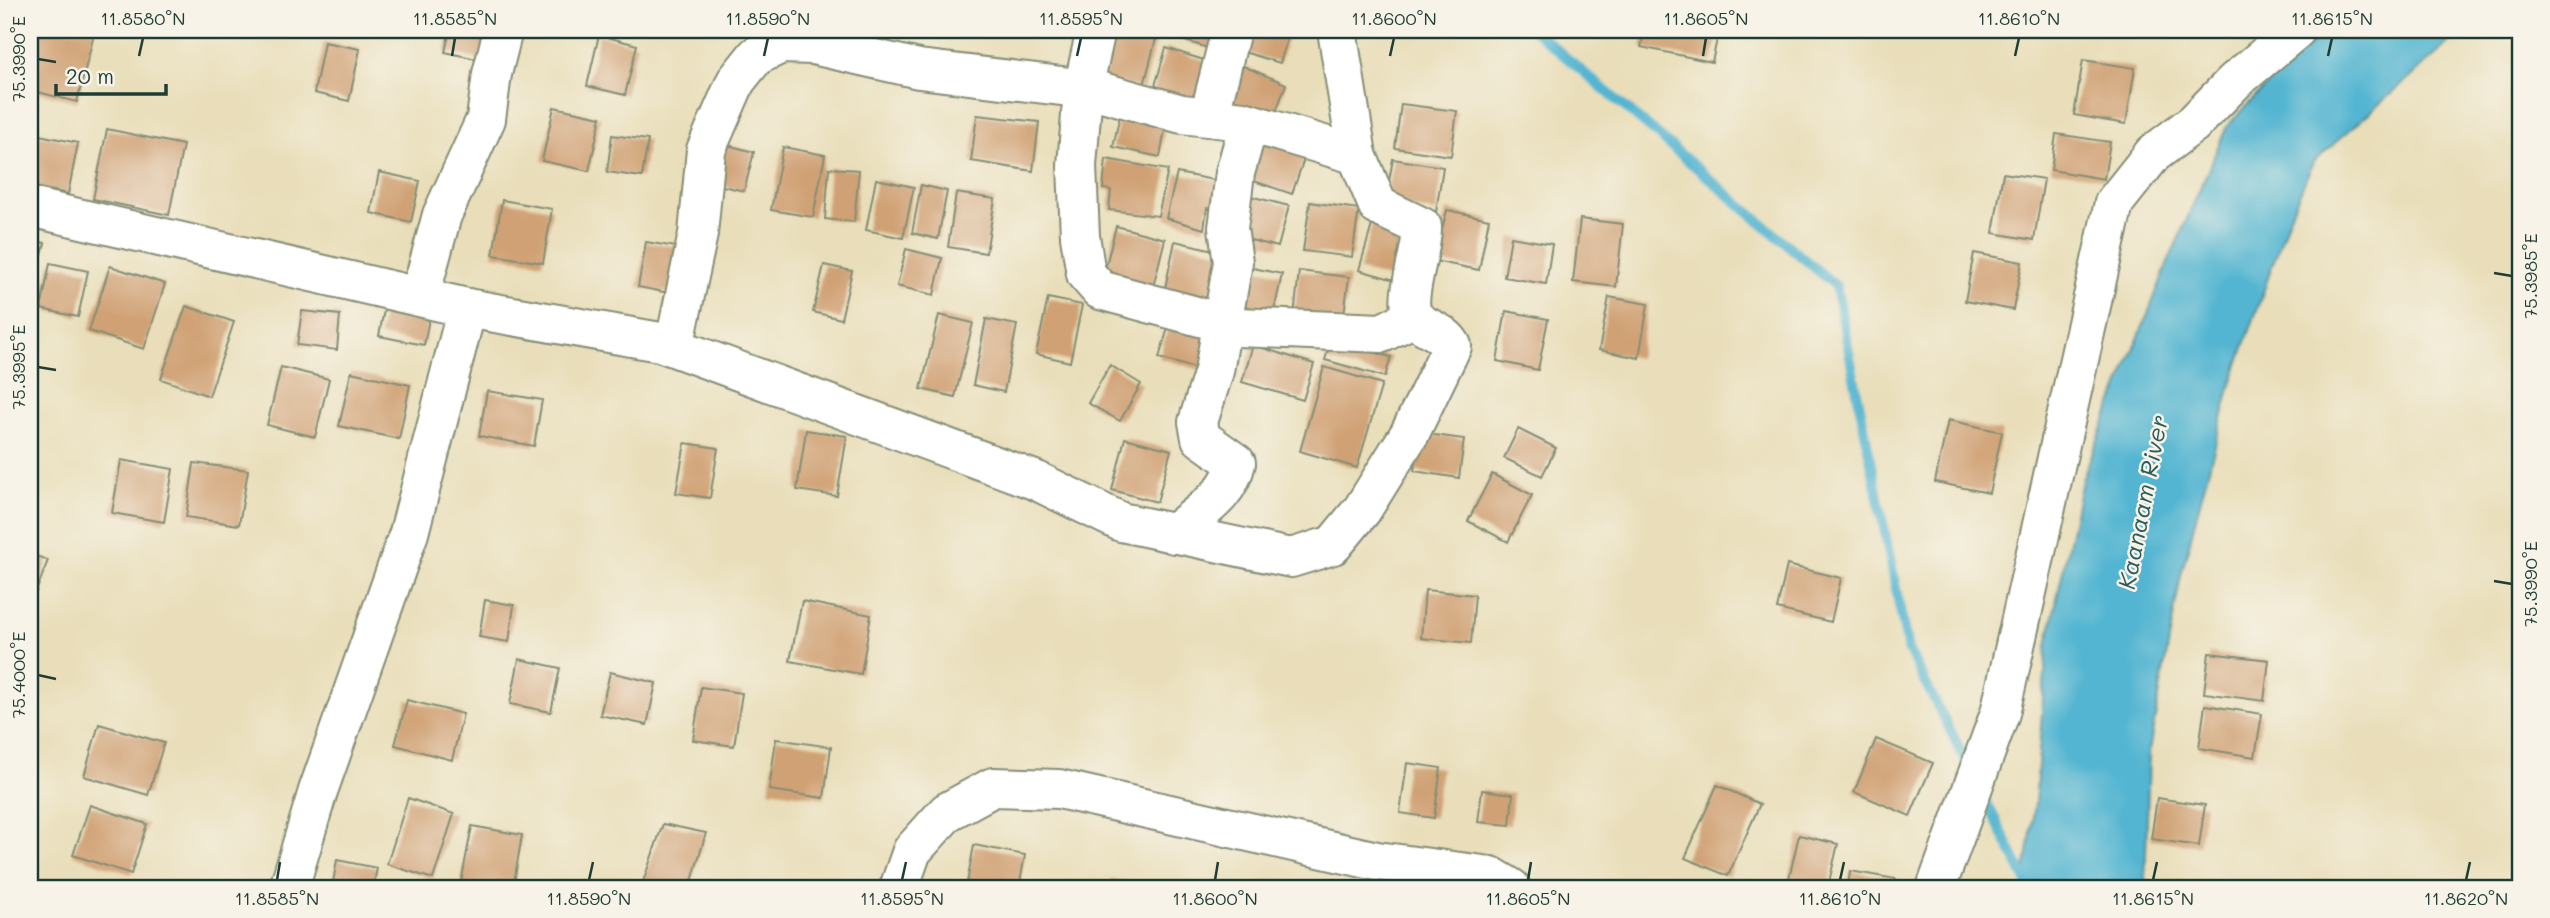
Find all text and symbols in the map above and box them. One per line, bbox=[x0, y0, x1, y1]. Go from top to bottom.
text: 11.8580°N bbox=[100, 6, 186, 30]
text: 11.8585°N bbox=[413, 6, 497, 30]
text: 11.8590°N bbox=[726, 6, 810, 30]
text: 11.8595°N bbox=[1039, 6, 1123, 30]
text: 11.8600°N bbox=[1351, 6, 1437, 30]
text: 11.8605°N bbox=[1664, 6, 1749, 30]
text: 11.8610°N bbox=[1978, 6, 2060, 30]
text: 11.8615°N bbox=[2291, 6, 2373, 30]
text: 75.3990°E bbox=[6, 16, 30, 102]
scale bar bbox=[56, 52, 166, 96]
text: 20 m bbox=[66, 62, 114, 89]
text: 75.3985°E bbox=[2518, 233, 2542, 319]
text: 75.3995°E bbox=[6, 324, 30, 410]
water label: Kaanaam River bbox=[2110, 412, 2174, 592]
text: 75.3990°E bbox=[2518, 541, 2542, 627]
text: 75.4000°E bbox=[6, 632, 30, 718]
text: 11.8585°N bbox=[235, 886, 319, 910]
text: 11.8590°N bbox=[547, 886, 631, 910]
text: 11.8595°N bbox=[860, 886, 944, 910]
text: 11.8600°N bbox=[1172, 886, 1258, 910]
text: 11.8605°N bbox=[1486, 886, 1571, 910]
text: 11.8610°N bbox=[1799, 886, 1881, 910]
text: 11.8615°N bbox=[2112, 886, 2194, 910]
text: 11.8620°N bbox=[2424, 886, 2508, 910]

